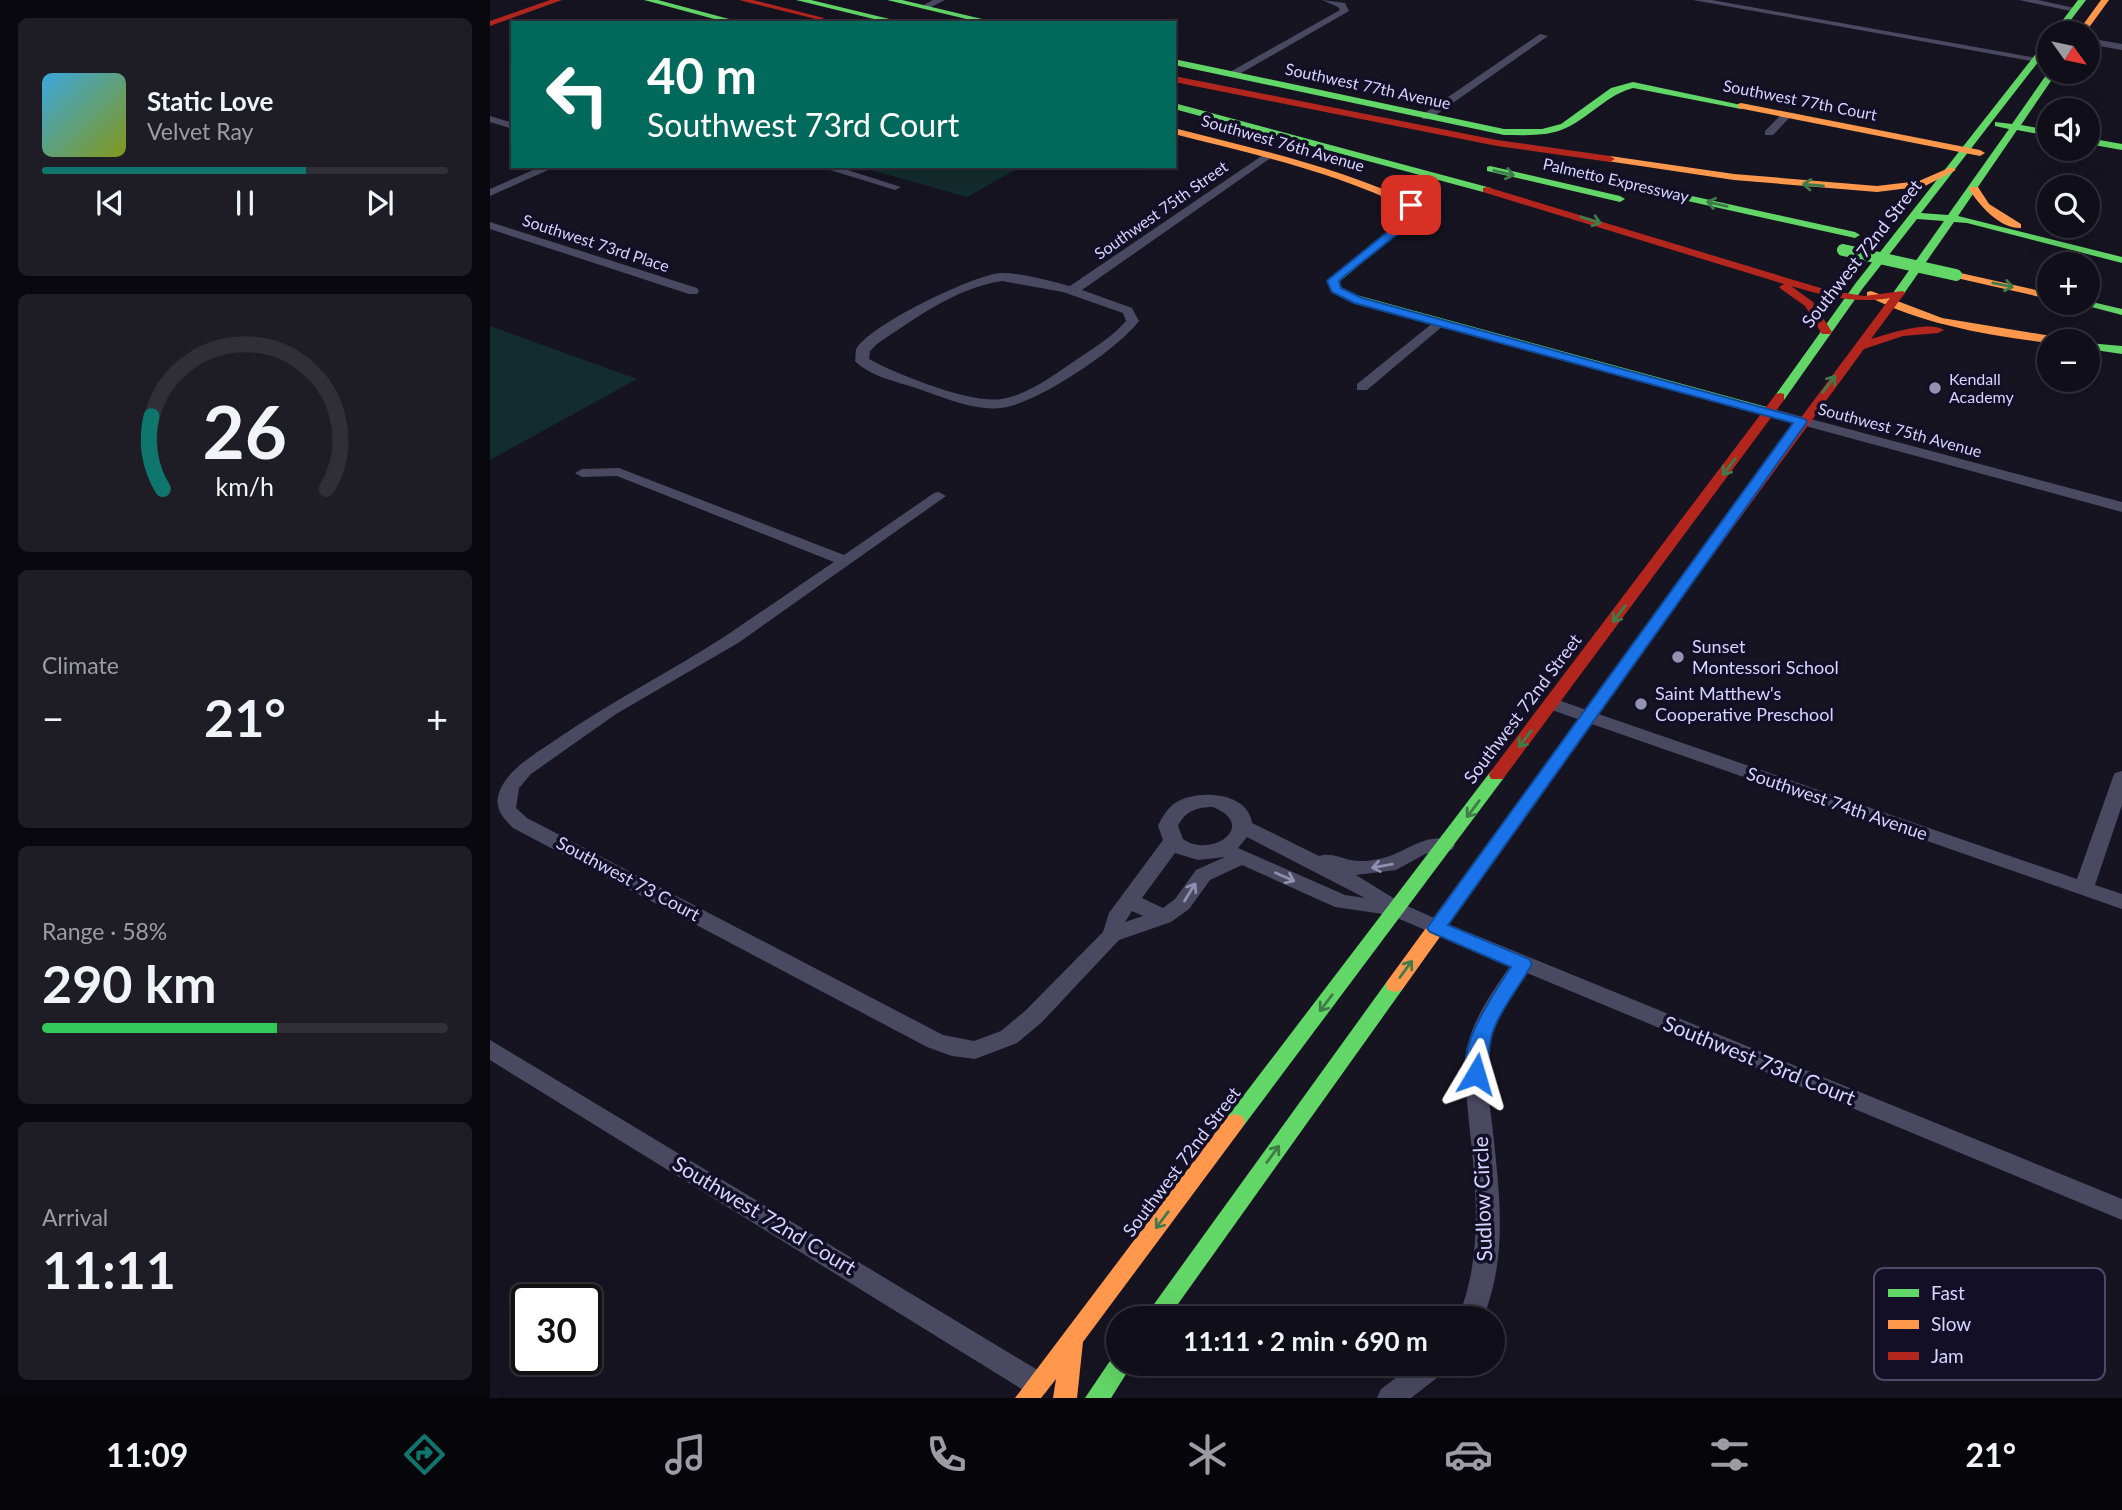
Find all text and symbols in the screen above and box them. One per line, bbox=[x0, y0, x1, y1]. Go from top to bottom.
north arrow bbox=[2037, 21, 2100, 84]
map controls bbox=[2037, 21, 2100, 392]
text: 40 m bbox=[647, 46, 757, 104]
icon: left bbox=[532, 49, 623, 140]
street label: Southwest 77th Avenue bbox=[1284, 59, 1453, 112]
street label: Southwest 77th Court bbox=[1722, 75, 1879, 124]
text: Static Love bbox=[147, 85, 274, 117]
button: sound bbox=[2037, 98, 2100, 161]
text: Southwest 73rd Court bbox=[647, 105, 959, 144]
street label: Southwest 76th Avenue bbox=[1199, 110, 1367, 175]
text: Velvet Ray bbox=[147, 117, 253, 145]
street label: Palmetto Expressway bbox=[1541, 153, 1692, 206]
street label: Southwest 75th Street bbox=[1090, 156, 1231, 263]
one-way arrow bbox=[1492, 166, 1515, 180]
pin bbox=[1381, 175, 1441, 235]
street label: Southwest 72nd Street bbox=[1797, 175, 1926, 332]
button: search bbox=[2037, 175, 2100, 238]
one-way arrow bbox=[1802, 179, 1825, 192]
icon: previous bbox=[91, 184, 129, 222]
icon: pause bbox=[226, 184, 264, 222]
icon: next bbox=[361, 184, 399, 222]
icon: arrive bbox=[1392, 186, 1430, 224]
one-way arrow bbox=[1706, 197, 1729, 211]
street label: Southwest 73rd Place bbox=[520, 210, 672, 275]
one-way arrow bbox=[1580, 214, 1602, 227]
button: + bbox=[2037, 252, 2100, 315]
one-way arrow bbox=[1991, 279, 2014, 293]
button: − bbox=[2037, 329, 2100, 392]
place label: Kendall Academy bbox=[1949, 369, 2015, 406]
one-way arrow bbox=[1821, 375, 1836, 394]
marker: Kendall Academy bbox=[1927, 380, 1943, 396]
text: 26 bbox=[203, 387, 287, 475]
street label: Southwest 75th Avenue bbox=[1816, 399, 1984, 461]
one-way arrow bbox=[1722, 457, 1737, 476]
text: km/h bbox=[216, 471, 274, 501]
one-way arrow bbox=[1611, 604, 1626, 623]
street label: Southwest 72nd Street bbox=[1459, 629, 1586, 788]
place label: Sunset Montessori School bbox=[1692, 635, 1839, 678]
marker: Sunset Montessori School bbox=[1670, 649, 1686, 665]
text: Climate bbox=[42, 651, 119, 679]
place label: Saint Matthew's Cooperative Preschool bbox=[1655, 682, 1834, 725]
text: 21° bbox=[204, 686, 286, 748]
text: − bbox=[42, 695, 64, 741]
text: + bbox=[426, 695, 448, 741]
marker: Saint Matthew's Cooperative Preschool bbox=[1633, 696, 1649, 712]
one-way arrow bbox=[1517, 730, 1532, 748]
street label: Southwest 74th Avenue bbox=[1744, 762, 1931, 844]
one-way arrow bbox=[1465, 799, 1480, 818]
street label: Southwest 73 Court bbox=[553, 831, 704, 925]
one-way arrow bbox=[1371, 859, 1394, 873]
one-way arrow bbox=[1274, 871, 1295, 884]
one-way arrow bbox=[1183, 883, 1198, 902]
text: Range · 58% bbox=[42, 917, 167, 945]
text: 290 km bbox=[42, 952, 216, 1014]
one-way arrow bbox=[1399, 960, 1413, 979]
one-way arrow bbox=[1318, 993, 1333, 1012]
street label: Southwest 73rd Court bbox=[1660, 1010, 1860, 1110]
position arrow bbox=[1439, 1037, 1513, 1111]
street label: Southwest 72nd Street bbox=[1118, 1082, 1245, 1241]
street label: Sudlow Circle bbox=[1467, 1136, 1496, 1262]
one-way arrow bbox=[1266, 1145, 1280, 1164]
street label: Southwest 72nd Court bbox=[669, 1150, 861, 1280]
text: Arrival bbox=[42, 1203, 108, 1231]
one-way arrow bbox=[1154, 1210, 1169, 1229]
text: 11:11 bbox=[42, 1238, 176, 1300]
legend bbox=[1874, 1268, 2105, 1380]
text: Fast bbox=[1931, 1281, 1965, 1304]
speed limit sign: 30 bbox=[511, 1284, 602, 1375]
text: Slow bbox=[1931, 1312, 1971, 1335]
text: 11:11 · 2 min · 690 m bbox=[1183, 1325, 1428, 1357]
text: Jam bbox=[1931, 1344, 1964, 1367]
icon: directions bbox=[400, 1430, 449, 1479]
icon: music bbox=[661, 1430, 710, 1479]
icon: phone bbox=[922, 1430, 971, 1479]
icon: climate bbox=[1183, 1430, 1232, 1479]
icon: car bbox=[1444, 1430, 1493, 1479]
icon: filters bbox=[1705, 1430, 1754, 1479]
text: 11:09 bbox=[106, 1435, 188, 1474]
text: 21° bbox=[1966, 1435, 2016, 1474]

